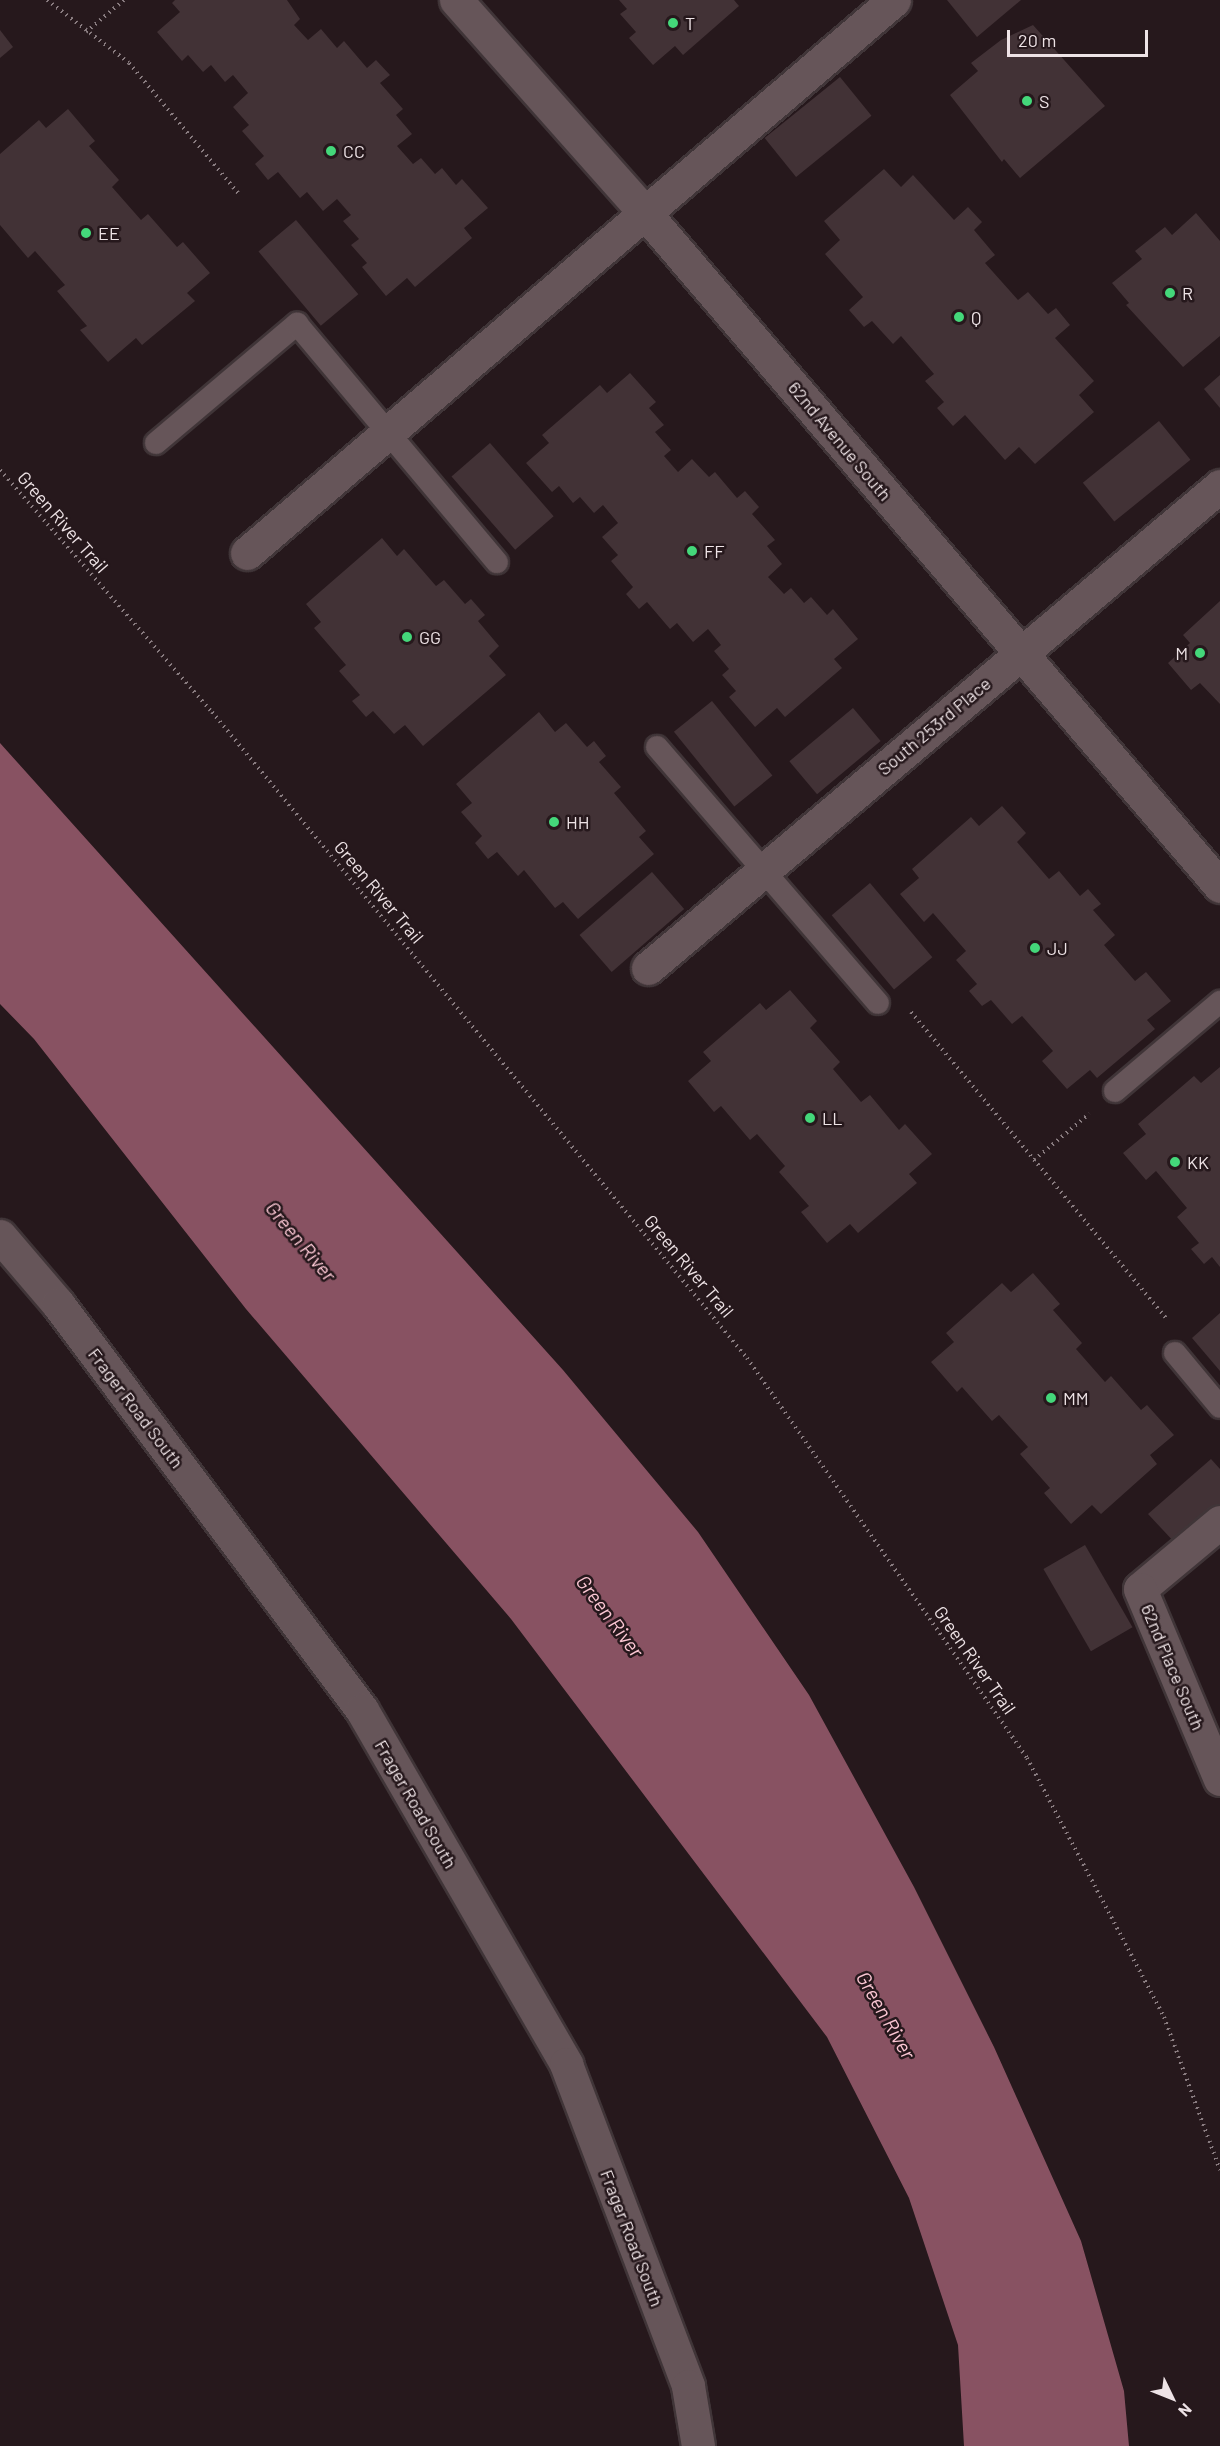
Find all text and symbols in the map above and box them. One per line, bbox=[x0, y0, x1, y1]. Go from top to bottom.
place label: T bbox=[685, 12, 695, 34]
marker: T bbox=[666, 16, 680, 30]
scale bar bbox=[1010, 18, 1151, 56]
text: 20 m bbox=[1018, 29, 1056, 51]
place label: S bbox=[1039, 90, 1050, 112]
marker: S bbox=[1020, 94, 1034, 108]
place label: CC bbox=[343, 140, 365, 162]
marker: CC bbox=[324, 144, 338, 158]
place label: EE bbox=[98, 222, 120, 244]
marker: EE bbox=[79, 226, 93, 240]
place label: R bbox=[1182, 282, 1193, 304]
marker: R bbox=[1163, 286, 1177, 300]
place label: Q bbox=[971, 306, 981, 328]
marker: Q bbox=[952, 310, 966, 324]
street label: 62nd Avenue South bbox=[784, 377, 896, 505]
street label: Green River Trail bbox=[13, 467, 113, 577]
place label: FF bbox=[704, 540, 724, 562]
marker: FF bbox=[685, 544, 699, 558]
place label: GG bbox=[419, 626, 441, 648]
marker: GG bbox=[400, 630, 414, 644]
place label: M bbox=[1175, 642, 1188, 664]
marker: M bbox=[1193, 646, 1207, 660]
street label: South 253rd Place bbox=[873, 672, 995, 780]
place label: HH bbox=[566, 811, 590, 833]
marker: HH bbox=[547, 815, 561, 829]
street label: Green River Trail bbox=[330, 836, 428, 948]
place label: JJ bbox=[1047, 937, 1068, 959]
marker: JJ bbox=[1028, 941, 1042, 955]
place label: LL bbox=[822, 1107, 842, 1129]
marker: LL bbox=[803, 1111, 817, 1125]
place label: KK bbox=[1187, 1151, 1209, 1173]
marker: KK bbox=[1168, 1155, 1182, 1169]
water label: Green River bbox=[261, 1196, 341, 1286]
street label: Green River Trail bbox=[640, 1210, 738, 1322]
street label: Frager Road South bbox=[84, 1344, 188, 1472]
place label: MM bbox=[1063, 1387, 1089, 1409]
marker: MM bbox=[1044, 1391, 1058, 1405]
water label: Green River bbox=[571, 1570, 649, 1662]
street label: 62nd Place South bbox=[1137, 1601, 1209, 1733]
street label: Green River Trail bbox=[930, 1602, 1020, 1718]
street label: Frager Road South bbox=[370, 1736, 462, 1872]
water label: Green River bbox=[851, 1967, 921, 2063]
street label: Frager Road South bbox=[596, 2167, 668, 2309]
north arrow bbox=[1142, 2368, 1202, 2428]
text: N bbox=[1175, 2400, 1196, 2421]

